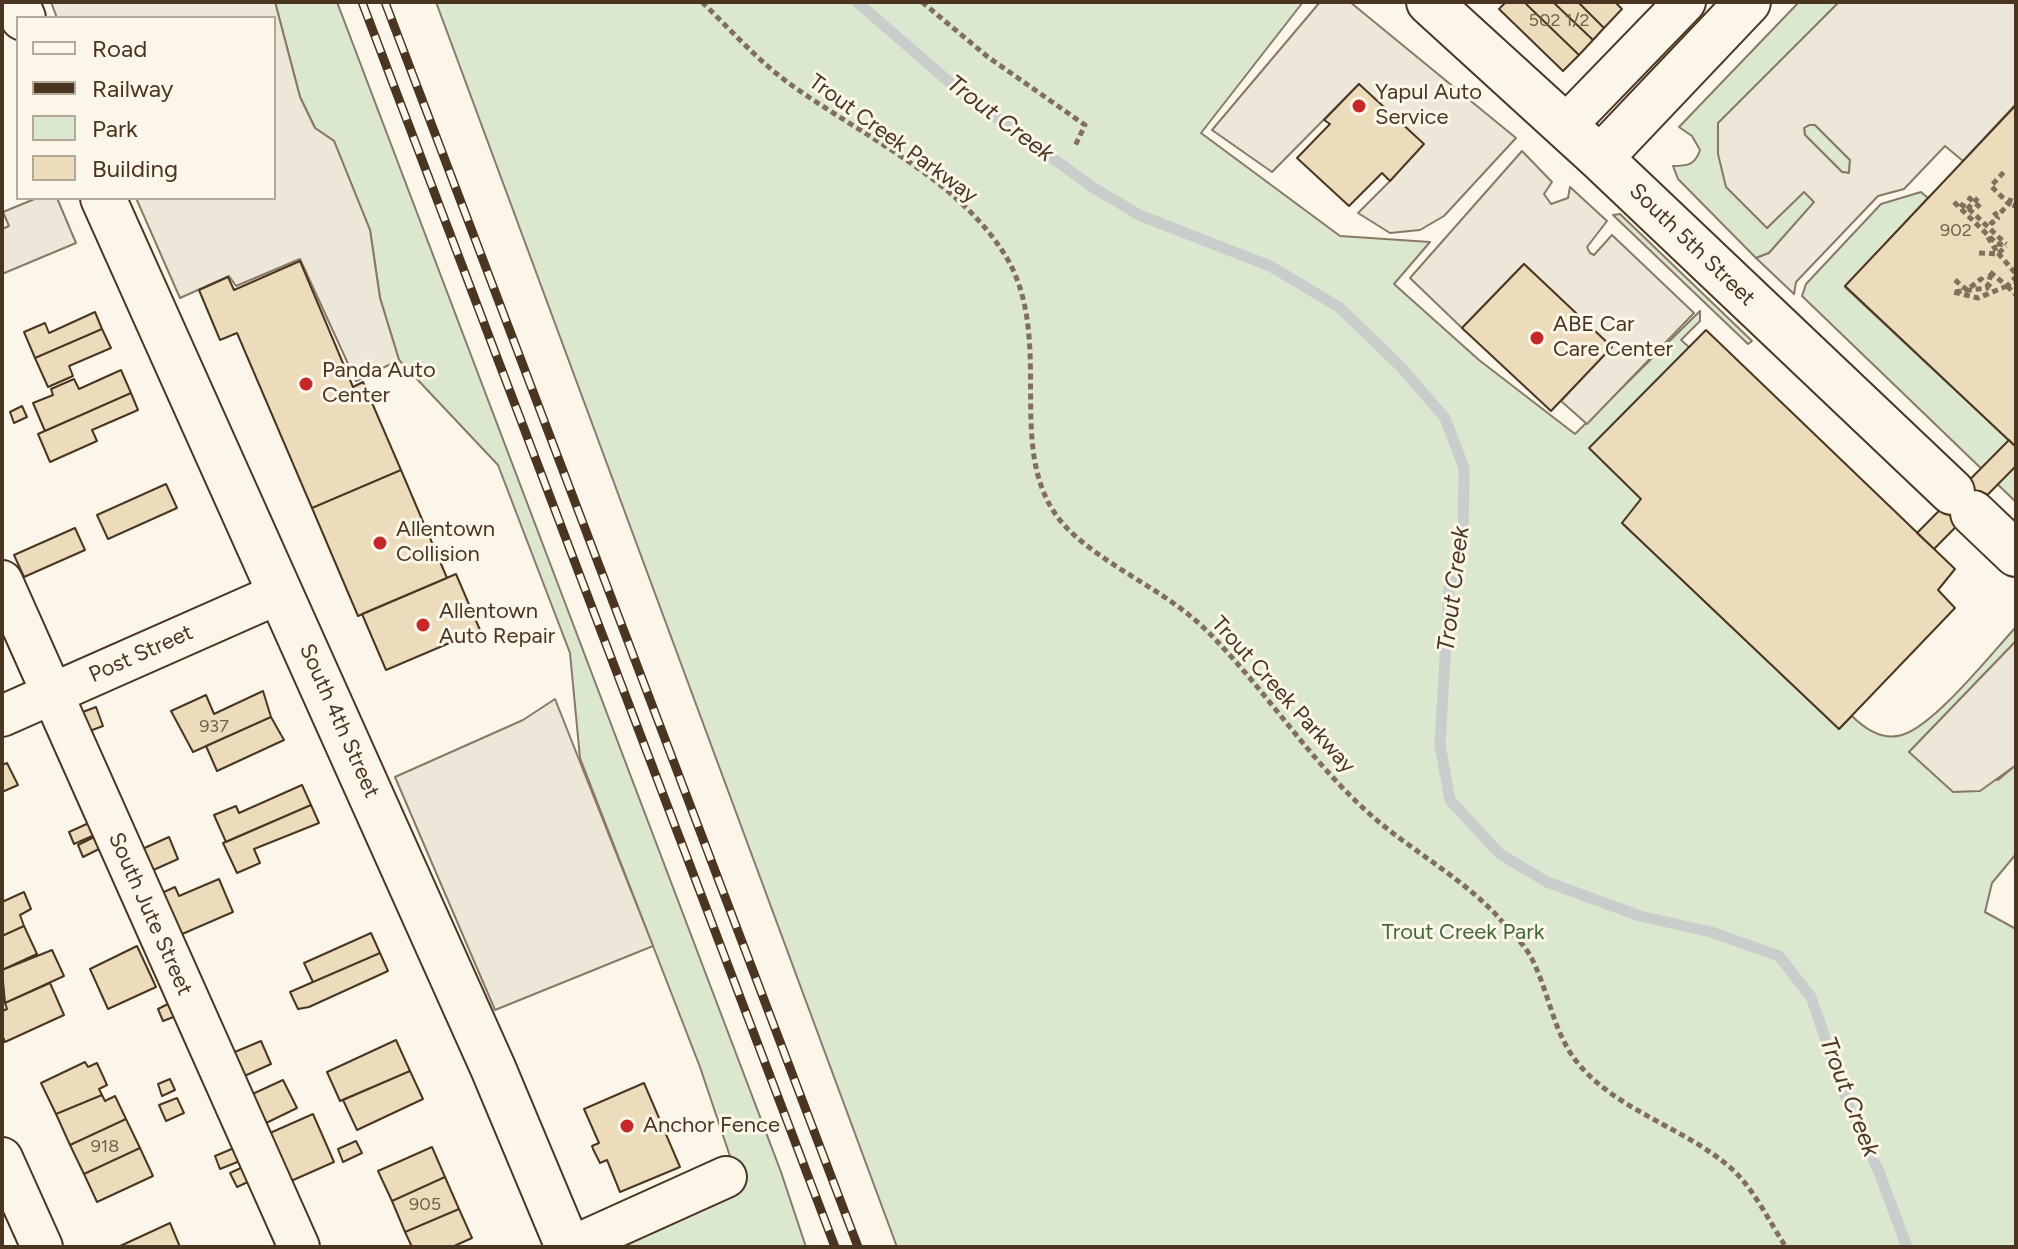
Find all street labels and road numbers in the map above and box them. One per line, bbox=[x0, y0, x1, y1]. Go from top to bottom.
street label: Trout Creek Parkway bbox=[803, 69, 983, 209]
street label: South 5th Street bbox=[1624, 178, 1760, 312]
street label: Trout Creek Parkway bbox=[1206, 611, 1360, 779]
street label: Post Street bbox=[85, 619, 197, 689]
street label: South 4th Street bbox=[293, 640, 385, 802]
street label: South Jute Street bbox=[102, 828, 198, 1000]

